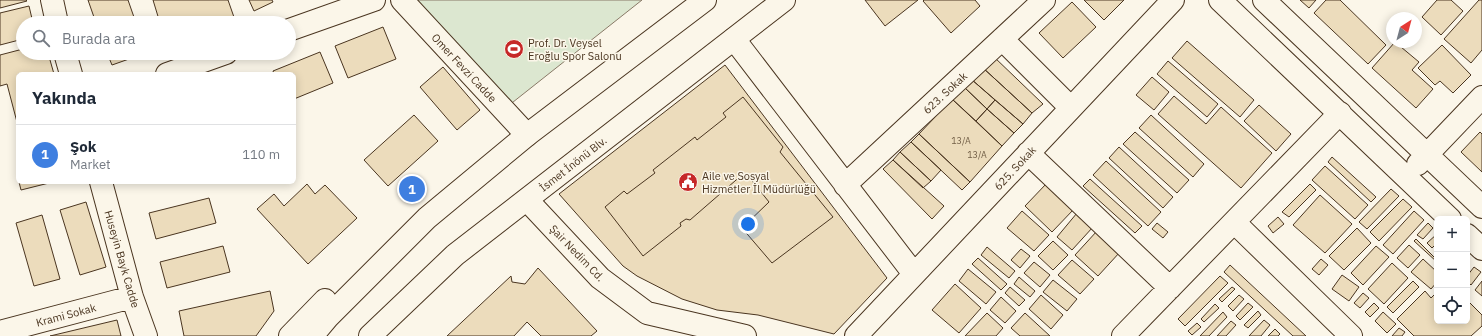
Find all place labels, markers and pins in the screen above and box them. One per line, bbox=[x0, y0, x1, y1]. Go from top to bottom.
place label: Prof. Dr. Veysel Eroğlu Spor Salonu bbox=[528, 36, 622, 63]
sports icon: Prof. Dr. Veysel Eroğlu Spor Salonu bbox=[503, 38, 525, 60]
place label: Aile ve Sosyal Hizmetler İl Müdürlüğü bbox=[702, 169, 816, 196]
public building icon: Aile ve Sosyal Hizmetler İl Müdürlüğü bbox=[677, 171, 699, 193]
pin: 1 bbox=[399, 174, 425, 204]

